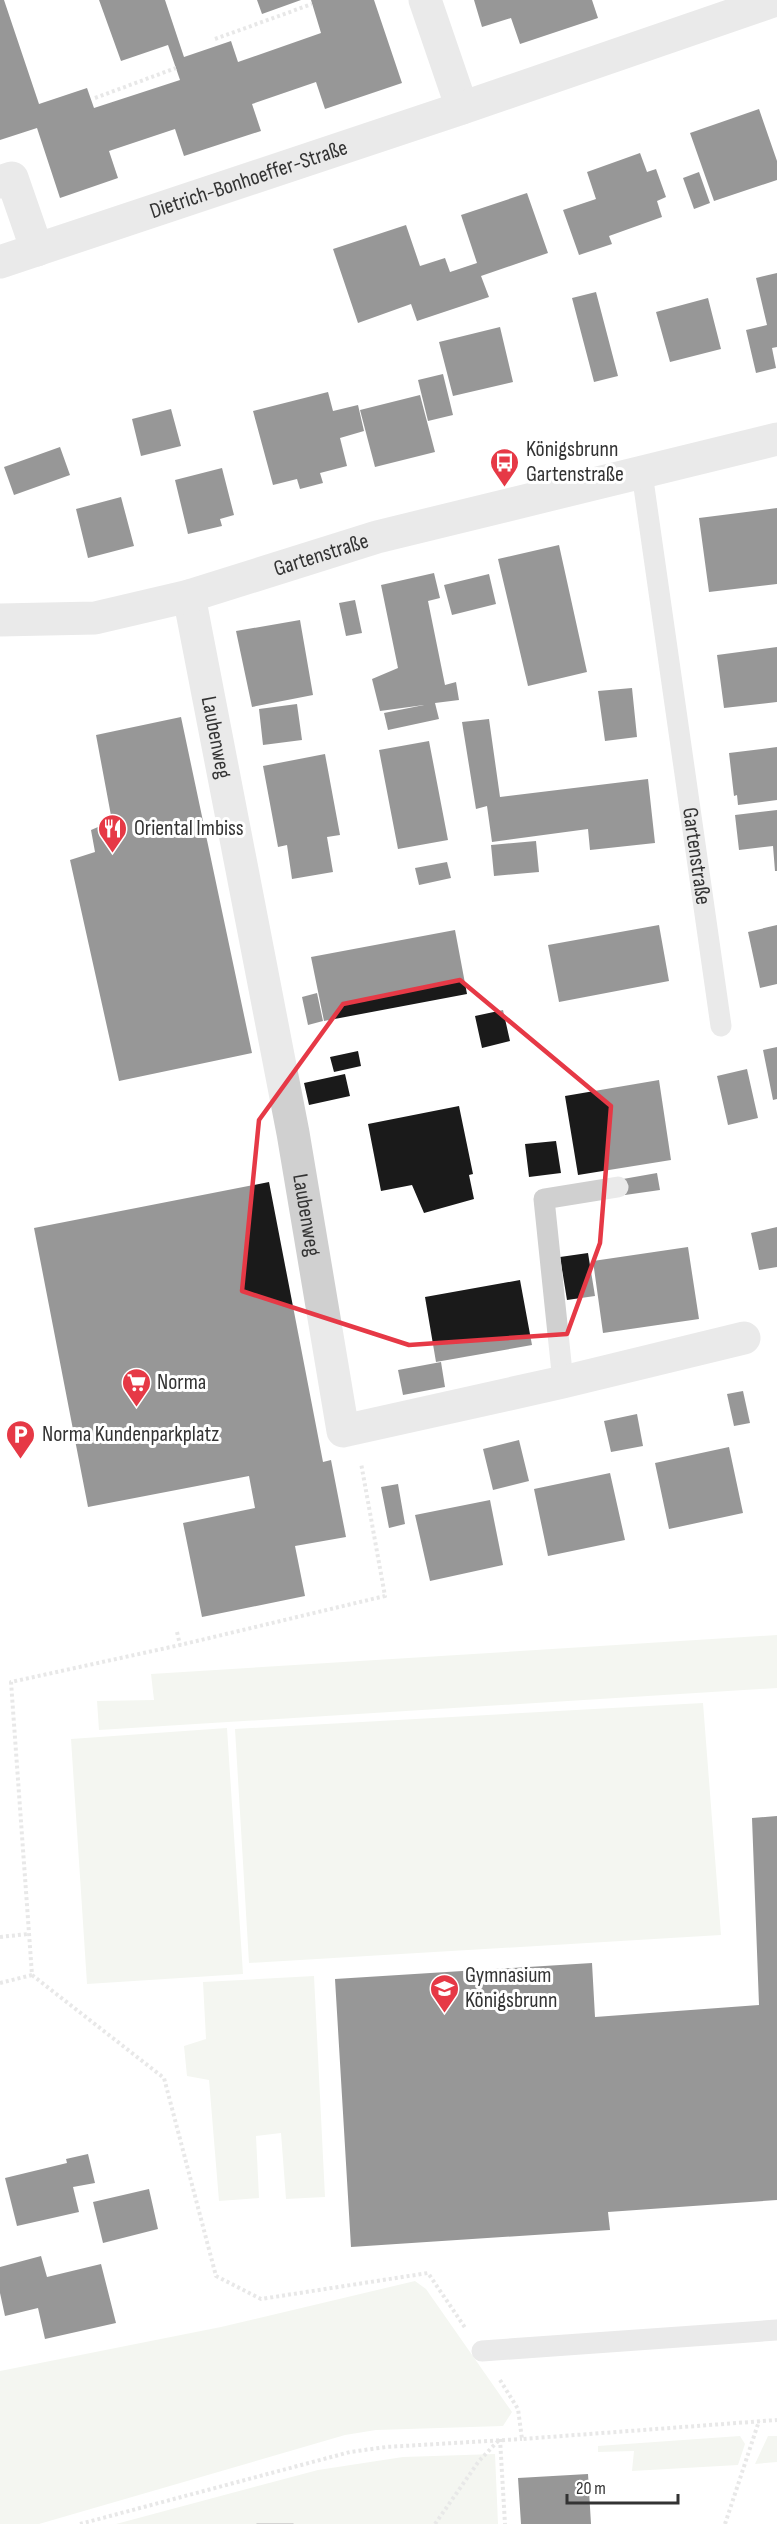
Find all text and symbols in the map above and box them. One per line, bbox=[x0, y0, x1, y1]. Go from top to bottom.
street label: Dietrich-Bonhoeffer-Straße bbox=[146, 134, 351, 225]
place label: Königsbrunn Gartenstraße bbox=[526, 436, 624, 488]
bus stop icon: Königsbrunn Gartenstraße bbox=[489, 446, 521, 488]
street label: Gartenstraße bbox=[270, 527, 372, 582]
street label: Laubenweg bbox=[195, 694, 238, 781]
street label: Gartenstraße bbox=[676, 806, 717, 907]
restaurant icon: Oriental Imbiss bbox=[97, 812, 129, 854]
place label: Oriental Imbiss bbox=[134, 815, 244, 842]
street label: Laubenweg bbox=[287, 1172, 327, 1258]
supermarket icon: Norma bbox=[120, 1366, 152, 1408]
place label: Norma bbox=[157, 1369, 206, 1396]
parking icon: Norma Kundenparkplatz bbox=[5, 1418, 37, 1460]
place label: Norma Kundenparkplatz bbox=[42, 1421, 219, 1448]
place label: Gymnasium Königsbrunn bbox=[465, 1962, 557, 2014]
school or university icon: Gymnasium Königsbrunn bbox=[428, 1972, 460, 2014]
scale bar bbox=[567, 2467, 678, 2505]
text: 20 m bbox=[576, 2478, 606, 2499]

